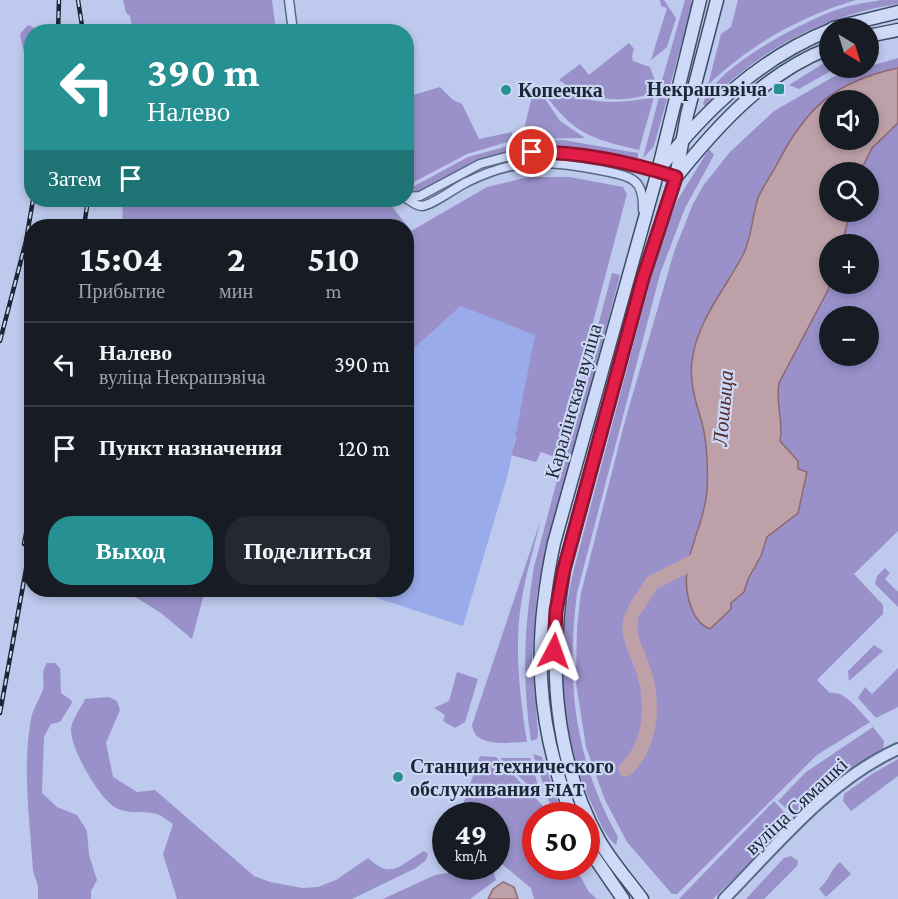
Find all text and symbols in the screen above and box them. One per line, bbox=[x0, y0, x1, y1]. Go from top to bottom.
north arrow bbox=[819, 18, 879, 78]
map controls bbox=[819, 18, 879, 366]
icon: left bbox=[48, 48, 126, 126]
text: 390 m bbox=[147, 48, 260, 95]
place label: Некрашэвіча bbox=[647, 78, 767, 101]
place label: Копеечка bbox=[518, 79, 603, 101]
marker: Некрашэвіча bbox=[772, 82, 786, 96]
marker: Копеечка bbox=[499, 83, 513, 97]
button: sound bbox=[819, 90, 879, 150]
text: Налево bbox=[147, 97, 230, 127]
pin bbox=[506, 126, 557, 177]
icon: arrive bbox=[515, 135, 548, 168]
icon: arrive bbox=[114, 162, 147, 195]
button: search bbox=[819, 162, 879, 222]
text: Затем bbox=[48, 166, 102, 191]
button: + bbox=[819, 234, 879, 294]
text: 15:04 bbox=[80, 239, 163, 279]
text: 2 bbox=[227, 239, 245, 279]
text: 510 bbox=[307, 239, 360, 279]
text: Прибытие bbox=[78, 280, 165, 302]
text: мин bbox=[219, 280, 253, 302]
text: m bbox=[326, 280, 342, 302]
button: − bbox=[819, 306, 879, 366]
street label: Каралінская вуліца bbox=[540, 321, 607, 481]
text: Налево bbox=[99, 340, 172, 365]
icon: left bbox=[48, 348, 81, 381]
text: 390 m bbox=[334, 352, 390, 377]
text: вуліца Некрашэвіча bbox=[99, 366, 266, 388]
water label: Лошыца bbox=[708, 369, 738, 448]
icon: arrive bbox=[48, 432, 81, 465]
text: Пункт назначения bbox=[99, 435, 282, 460]
text: 120 m bbox=[338, 436, 390, 461]
button: Выход bbox=[48, 516, 213, 585]
button: Поделиться bbox=[225, 516, 390, 585]
position arrow bbox=[522, 619, 586, 683]
street label: вуліца Сямашкі bbox=[740, 753, 853, 860]
place label: Станция технического обслуживания FIAT bbox=[410, 755, 614, 801]
marker: Станция технического обслуживания FIAT bbox=[391, 770, 405, 784]
speed limit sign: 50 bbox=[522, 802, 600, 880]
text: 49 bbox=[455, 817, 487, 850]
text: km/h bbox=[455, 848, 487, 864]

